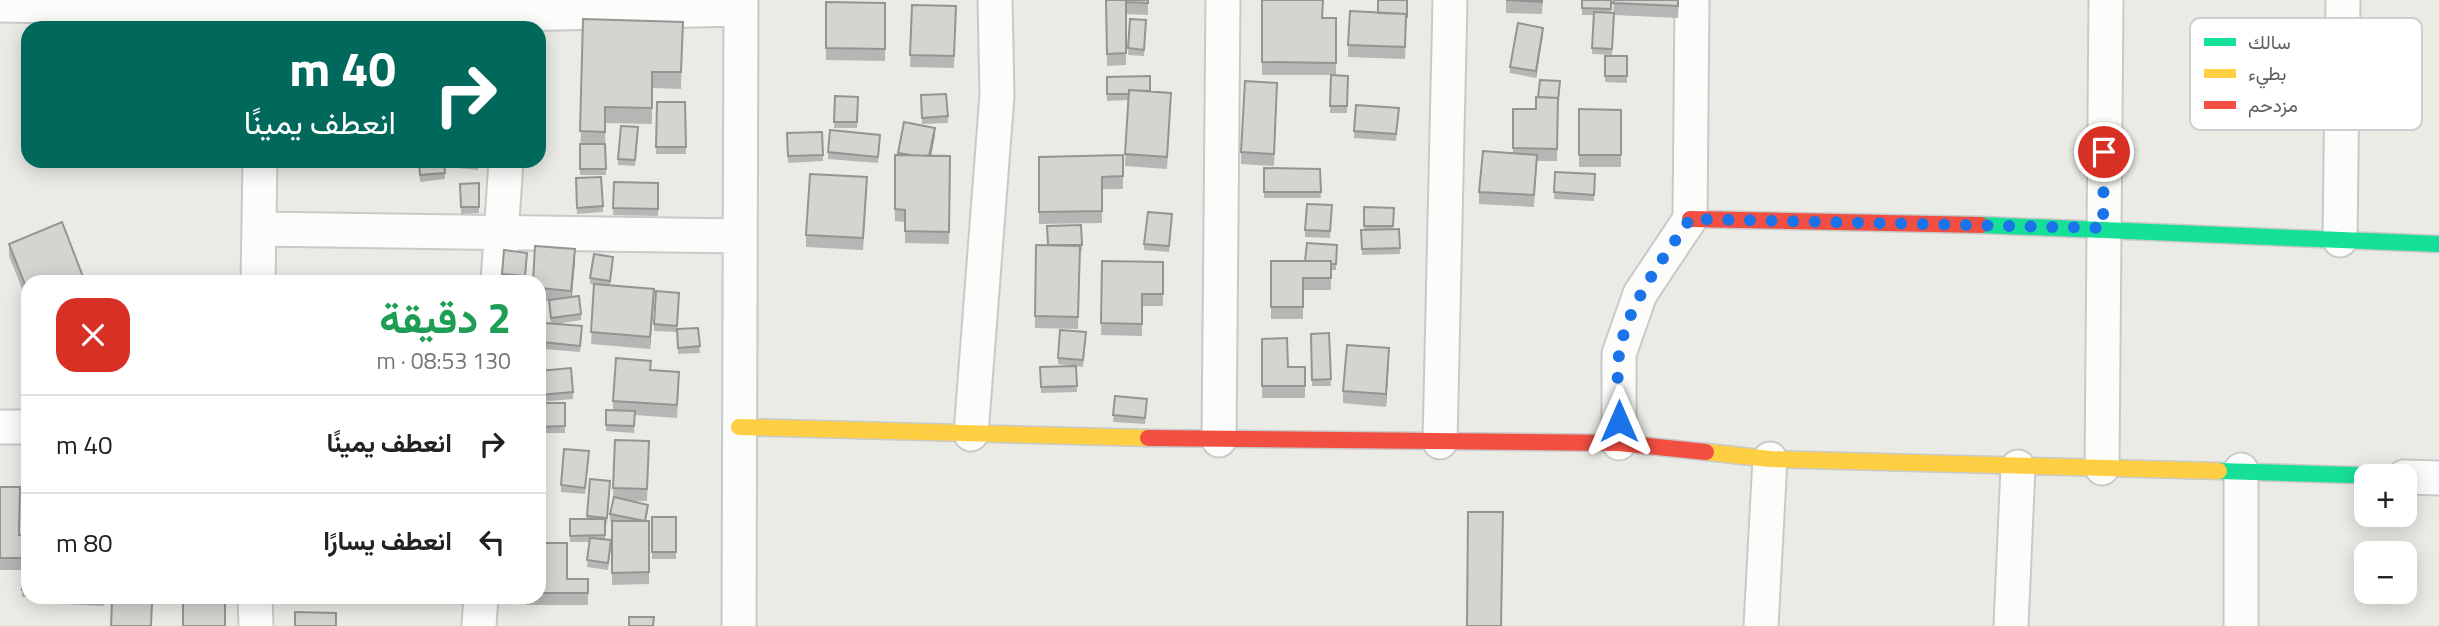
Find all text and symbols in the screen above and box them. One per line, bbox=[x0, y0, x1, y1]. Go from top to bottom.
legend bbox=[2190, 18, 2422, 130]
text: سالك bbox=[2248, 27, 2291, 56]
text: 40 m bbox=[289, 30, 396, 105]
icon: right bbox=[420, 49, 511, 140]
text: بطيء bbox=[2248, 58, 2286, 89]
text: مزدحم bbox=[2248, 90, 2298, 119]
text: انعطف يمينًا bbox=[244, 98, 396, 146]
pin bbox=[2074, 122, 2134, 182]
icon: arrive bbox=[2085, 133, 2123, 171]
text: 2 دقيقة bbox=[379, 285, 511, 349]
button: close bbox=[56, 298, 130, 372]
text: 130 m · 08:53 bbox=[376, 343, 511, 378]
position arrow bbox=[1582, 384, 1656, 458]
text: انعطف يمينًا bbox=[326, 423, 452, 462]
text: 40 m bbox=[56, 425, 113, 464]
icon: right bbox=[473, 425, 511, 463]
map controls bbox=[2354, 464, 2417, 604]
button: + bbox=[2354, 464, 2417, 527]
text: انعطف يسارًا bbox=[323, 521, 452, 560]
text: 80 m bbox=[56, 523, 113, 562]
icon: left bbox=[473, 523, 511, 561]
button: − bbox=[2354, 541, 2417, 604]

